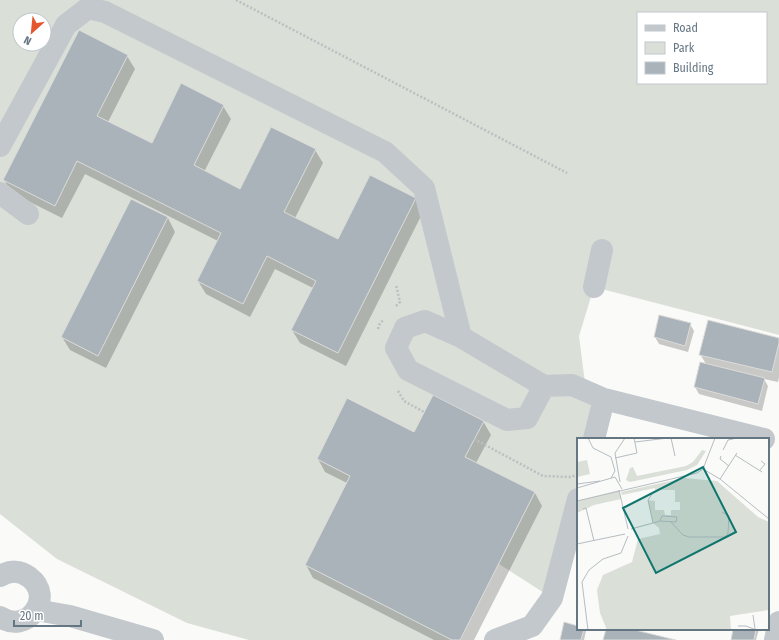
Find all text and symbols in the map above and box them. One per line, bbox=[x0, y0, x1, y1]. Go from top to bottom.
north arrow bbox=[12, 12, 52, 52]
legend bbox=[637, 12, 767, 84]
text: Road bbox=[673, 21, 698, 35]
text: N bbox=[22, 33, 34, 48]
text: Park bbox=[673, 41, 695, 55]
text: Building bbox=[673, 61, 714, 75]
inset map bbox=[577, 438, 769, 630]
scale bar bbox=[14, 602, 81, 628]
text: 20 m bbox=[20, 609, 44, 623]

